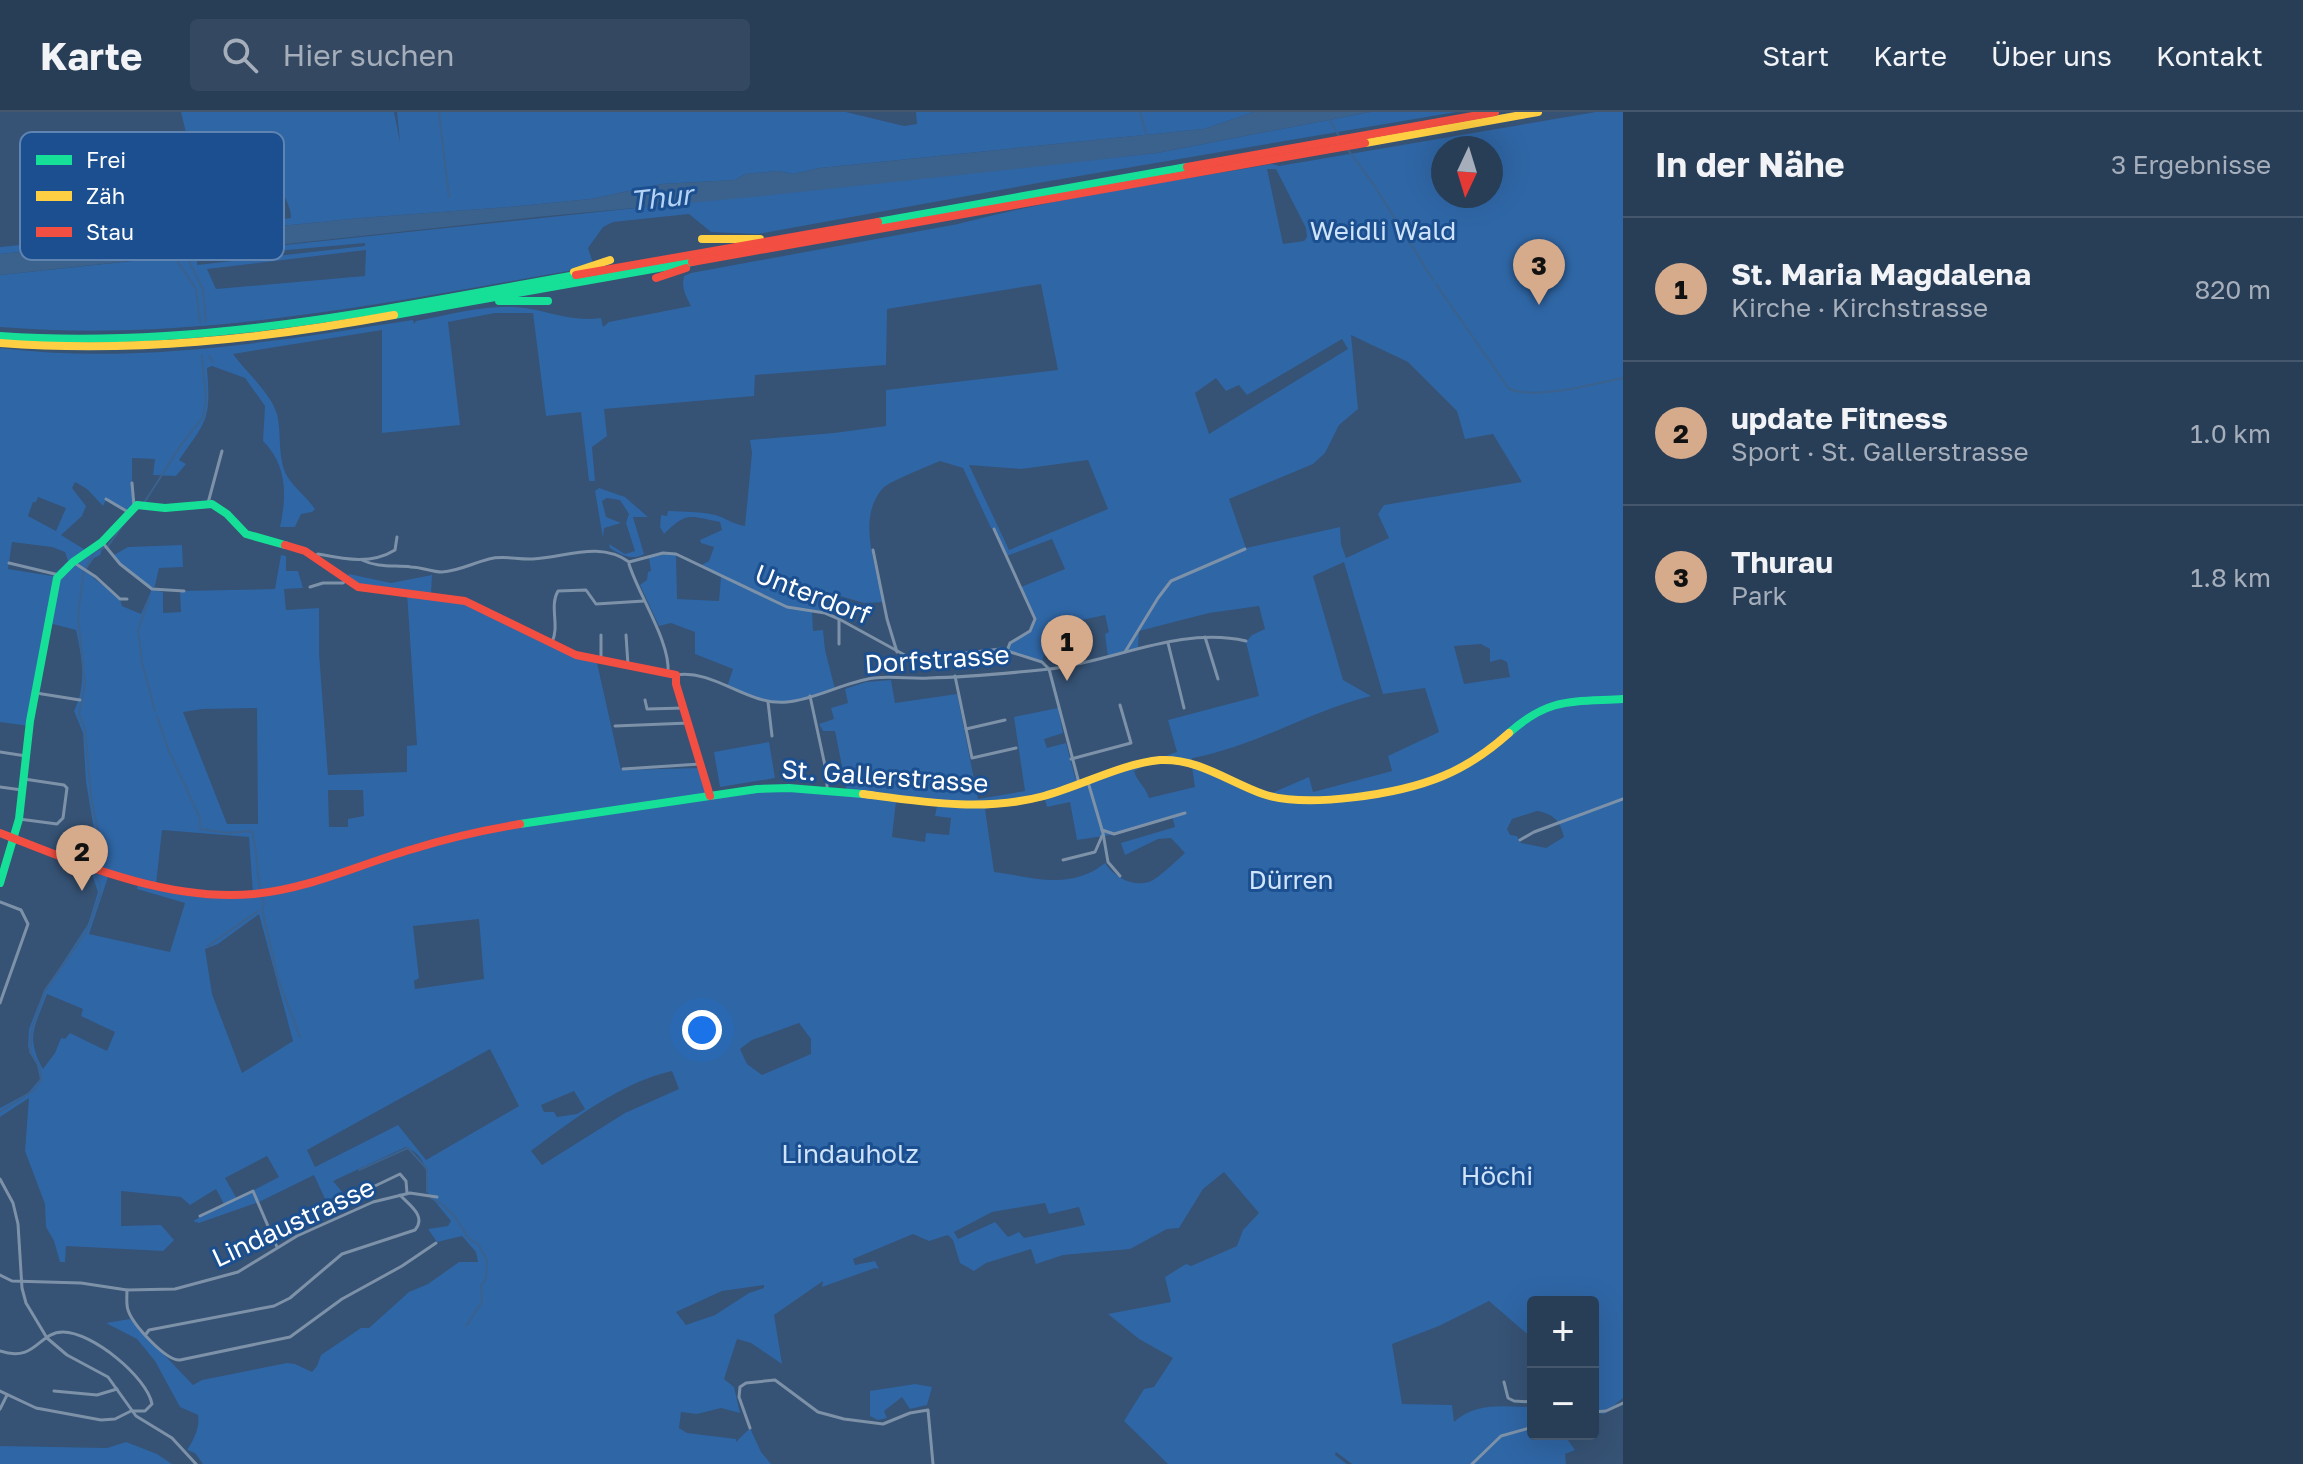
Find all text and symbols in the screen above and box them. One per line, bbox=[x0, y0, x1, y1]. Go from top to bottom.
search box bbox=[190, 19, 750, 91]
text: Karte bbox=[40, 33, 142, 78]
icon: search bbox=[218, 33, 262, 77]
text: Hier suchen bbox=[282, 37, 455, 73]
text: Start bbox=[1762, 39, 1829, 72]
text: Karte bbox=[1873, 39, 1947, 72]
text: Über uns bbox=[1991, 39, 2112, 72]
text: Kontakt bbox=[2156, 39, 2263, 72]
legend bbox=[20, 132, 284, 260]
north arrow bbox=[1431, 136, 1503, 208]
text: In der Nähe bbox=[1655, 144, 1845, 184]
text: Frei bbox=[86, 146, 126, 173]
text: 3 Ergebnisse bbox=[2111, 149, 2271, 180]
water label: Thur bbox=[628, 177, 698, 217]
text: Zäh bbox=[86, 182, 125, 209]
park label: Weidli Wald bbox=[1310, 215, 1456, 246]
text: Stau bbox=[86, 218, 134, 245]
pin: 3 bbox=[1513, 239, 1565, 305]
text: St. Maria Magdalena bbox=[1731, 256, 2031, 292]
text: 1 bbox=[1674, 274, 1688, 305]
text: 820 m bbox=[2194, 274, 2271, 305]
text: Kirche · Kirchstrasse bbox=[1731, 292, 1988, 323]
text: update Fitness bbox=[1731, 400, 1948, 436]
text: 2 bbox=[1673, 418, 1689, 449]
text: 1.0 km bbox=[2190, 418, 2271, 449]
text: Sport · St. Gallerstrasse bbox=[1731, 436, 2029, 467]
text: Thurau bbox=[1731, 544, 1833, 580]
street label: Unterdorf bbox=[751, 558, 875, 630]
text: 3 bbox=[1673, 562, 1689, 593]
text: 1.8 km bbox=[2191, 562, 2271, 593]
text: Park bbox=[1731, 580, 1787, 611]
pin: 1 bbox=[1041, 615, 1093, 681]
street label: Dorfstrasse bbox=[863, 638, 1011, 680]
street label: St. Gallerstrasse bbox=[780, 753, 990, 799]
pin: 2 bbox=[56, 825, 108, 891]
park label: Dürren bbox=[1248, 864, 1334, 895]
your location bbox=[682, 1010, 722, 1050]
park label: Lindauholz bbox=[781, 1138, 919, 1169]
park label: Höchi bbox=[1461, 1160, 1533, 1191]
street label: Lindaustrasse bbox=[207, 1171, 379, 1273]
map controls bbox=[1527, 1296, 1599, 1440]
button: + bbox=[1527, 1296, 1599, 1368]
button: − bbox=[1527, 1368, 1599, 1440]

